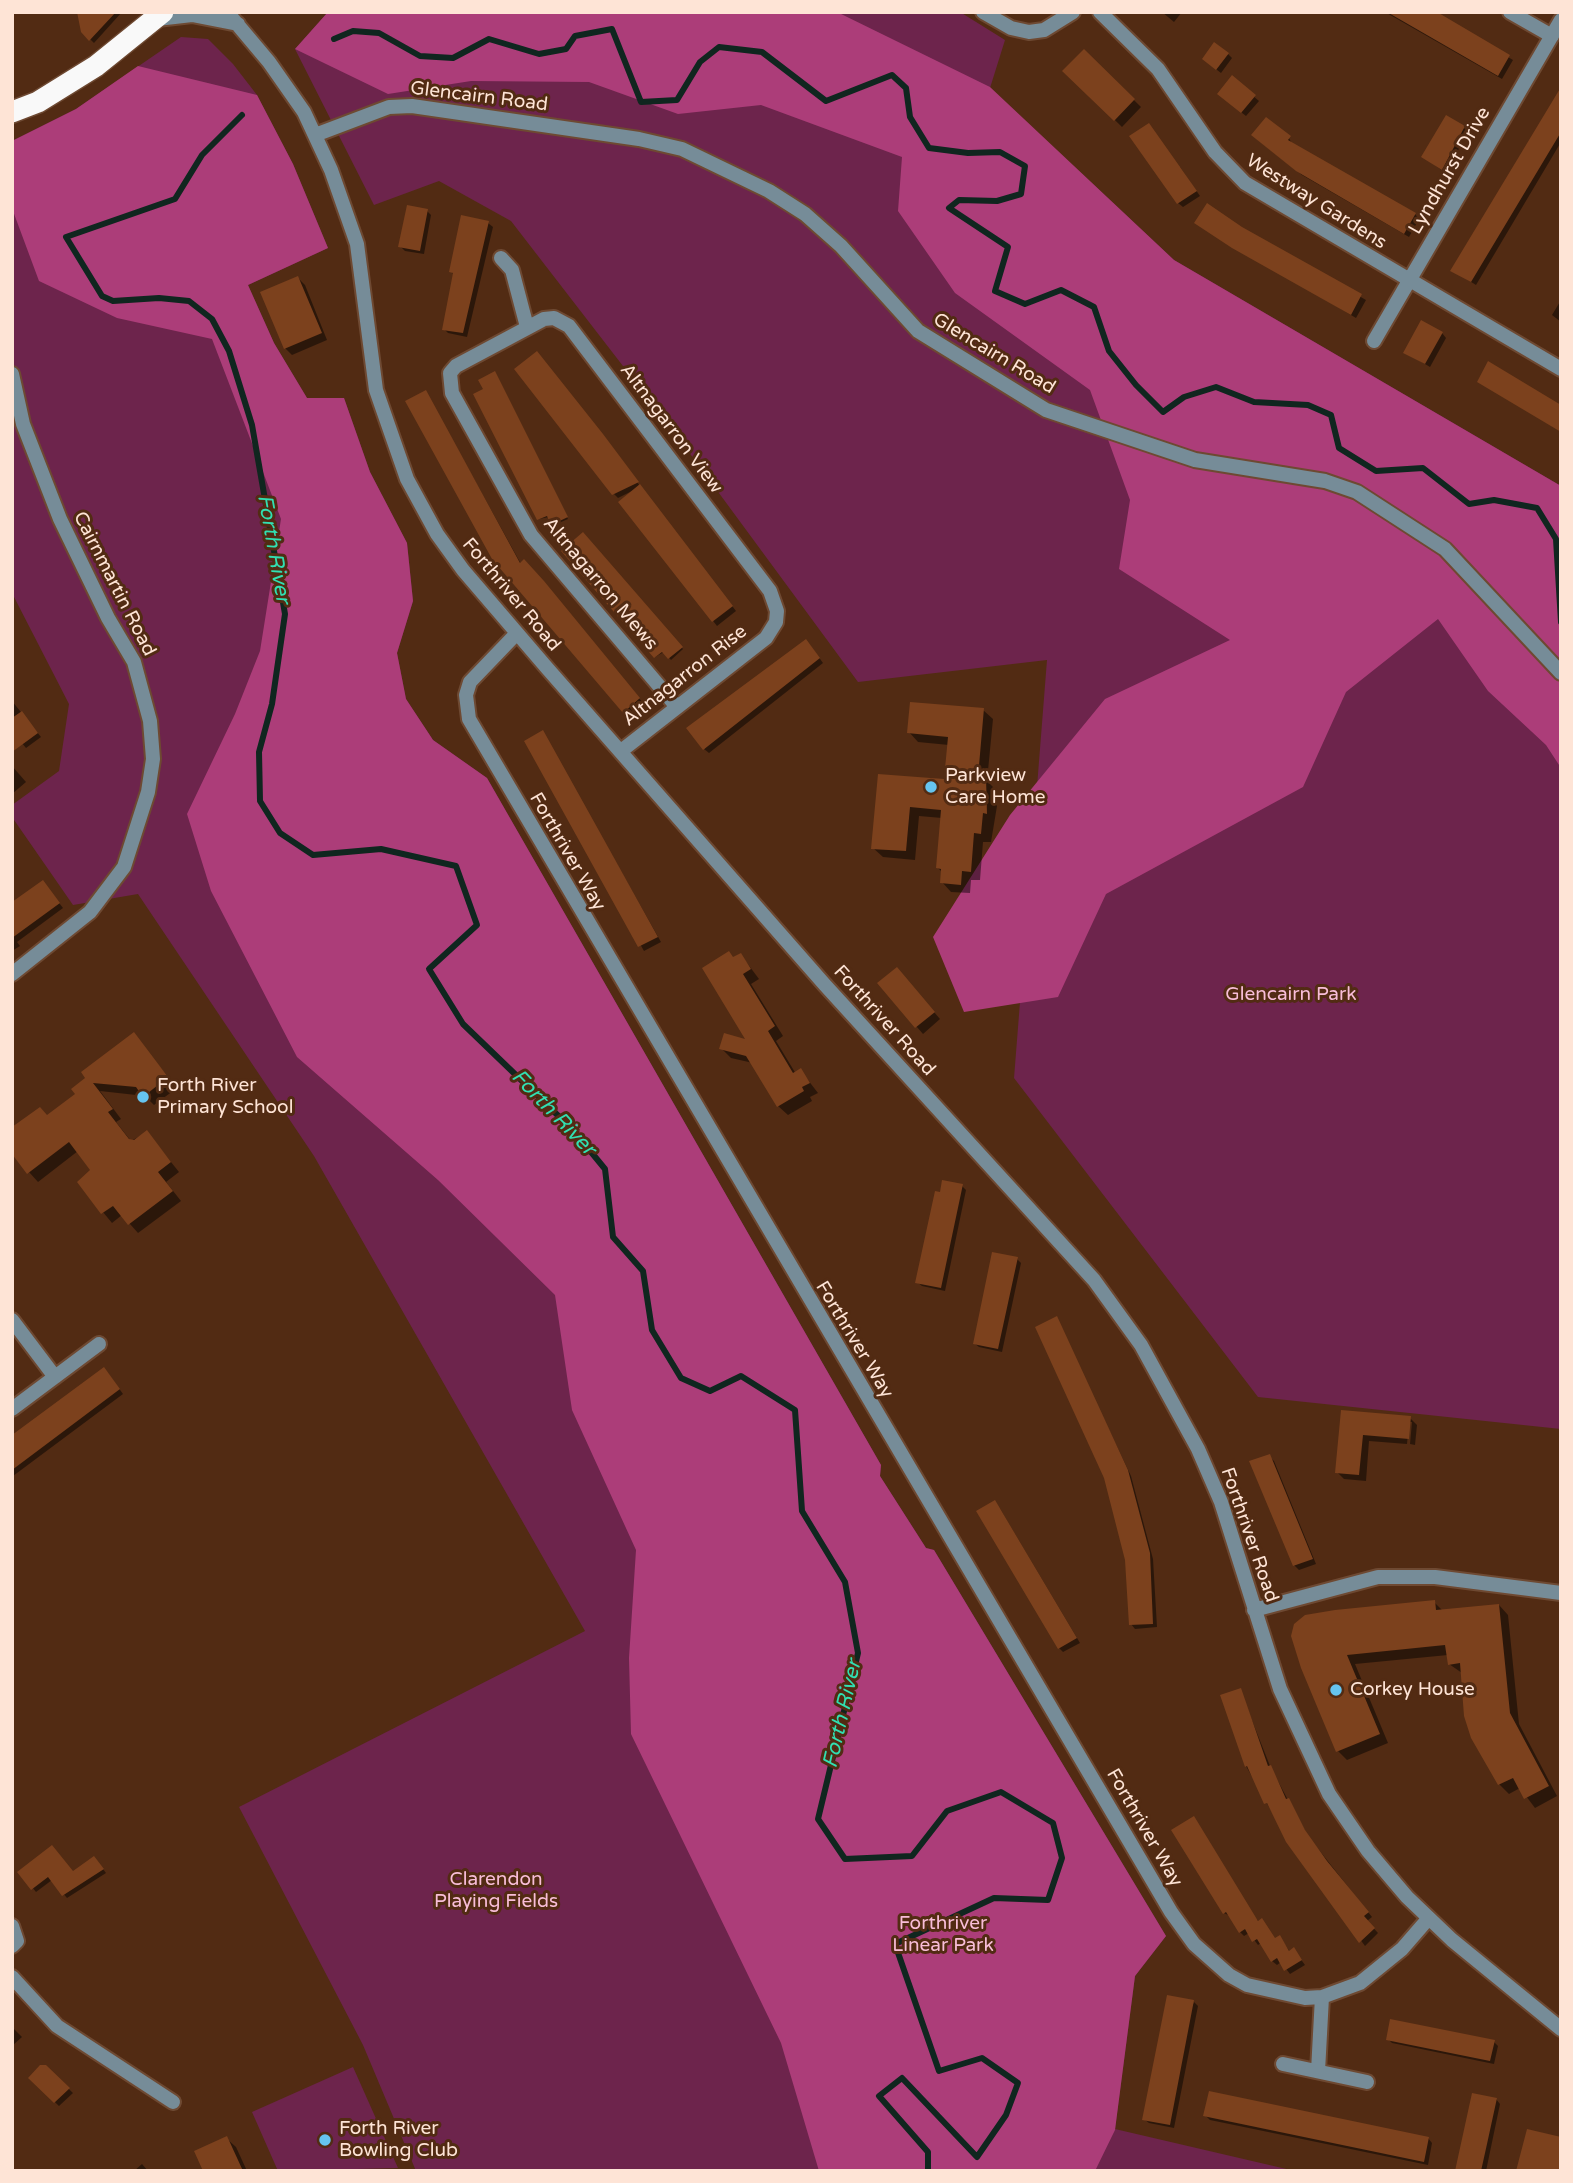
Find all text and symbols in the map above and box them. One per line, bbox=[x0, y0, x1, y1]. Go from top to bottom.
street label: Glencairn Road bbox=[409, 77, 549, 117]
street label: Lyndhurst Drive bbox=[1404, 103, 1496, 239]
street label: Westway Gardens bbox=[1242, 150, 1390, 254]
street label: Glencairn Road bbox=[929, 309, 1059, 399]
street label: Altnagarron View bbox=[615, 360, 727, 498]
water label: Forth River bbox=[251, 493, 295, 605]
street label: Cairnmartin Road bbox=[68, 508, 160, 660]
street label: Altnagarron Mews bbox=[538, 513, 662, 655]
street label: Forthriver Road bbox=[457, 534, 565, 656]
street label: Altnagarron Rise bbox=[618, 620, 752, 732]
place label: Parkview Care Home bbox=[945, 765, 1045, 809]
marker: Parkview Care Home bbox=[923, 779, 939, 795]
street label: Forthriver Way bbox=[524, 789, 610, 915]
street label: Forthriver Road bbox=[828, 961, 940, 1081]
park label: Glencairn Park bbox=[1225, 984, 1357, 1006]
water label: Forth River bbox=[506, 1065, 600, 1161]
place label: Forth River Primary School bbox=[157, 1075, 293, 1119]
marker: Forth River Primary School bbox=[135, 1089, 151, 1105]
street label: Forthriver Way bbox=[810, 1277, 898, 1403]
street label: Forthriver Road bbox=[1215, 1465, 1283, 1605]
water label: Forth River bbox=[818, 1658, 868, 1770]
place label: Corkey House bbox=[1350, 1679, 1475, 1701]
marker: Corkey House bbox=[1328, 1682, 1344, 1698]
street label: Forthriver Way bbox=[1101, 1765, 1187, 1891]
park label: Clarendon Playing Fields bbox=[434, 1869, 558, 1913]
park label: Forthriver Linear Park bbox=[892, 1913, 994, 1957]
place label: Forth River Bowling Club bbox=[339, 2118, 458, 2162]
marker: Forth River Bowling Club bbox=[317, 2132, 333, 2148]

